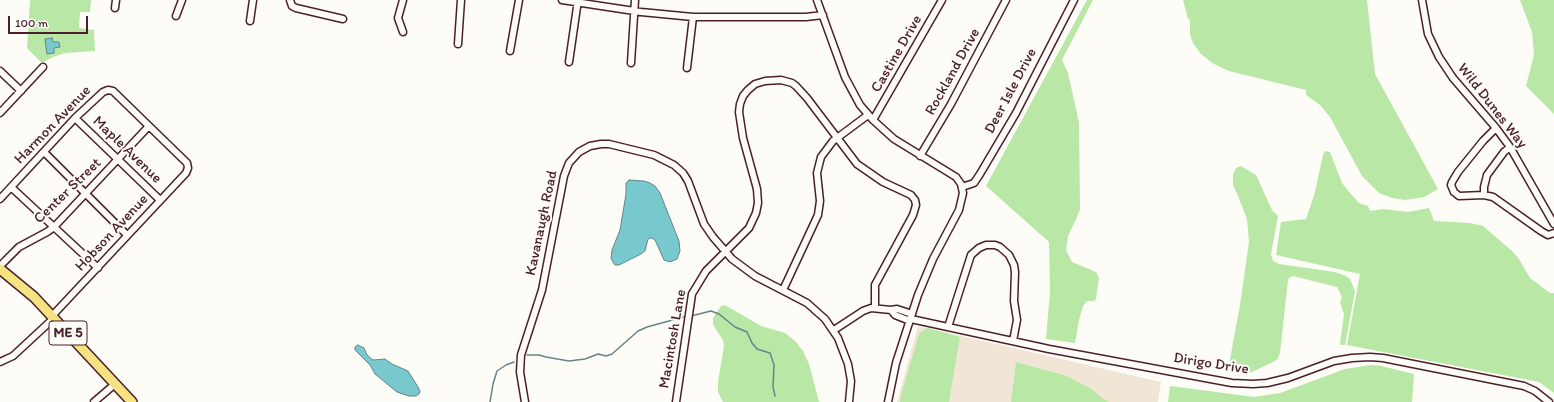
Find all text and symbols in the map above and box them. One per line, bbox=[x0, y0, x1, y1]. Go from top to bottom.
scale bar bbox=[10, 8, 90, 34]
street label: Castine Drive bbox=[868, 12, 926, 96]
text: 100 m bbox=[15, 16, 48, 30]
street label: Rockland Drive bbox=[922, 25, 984, 119]
street label: Deer Isle Drive bbox=[981, 45, 1041, 137]
street label: Wild Dunes Way bbox=[1453, 60, 1531, 152]
street label: Harmon Avenue bbox=[11, 82, 95, 168]
street label: Maple Avenue bbox=[89, 113, 165, 187]
street label: Center Street bbox=[30, 154, 106, 228]
street label: Kavanaugh Road bbox=[522, 169, 562, 277]
street label: Hobson Avenue bbox=[72, 191, 152, 275]
street label: Macintosh Lane bbox=[655, 288, 691, 390]
road number: ME 5 bbox=[49, 321, 87, 345]
street label: Dirigo Drive bbox=[1172, 349, 1250, 379]

